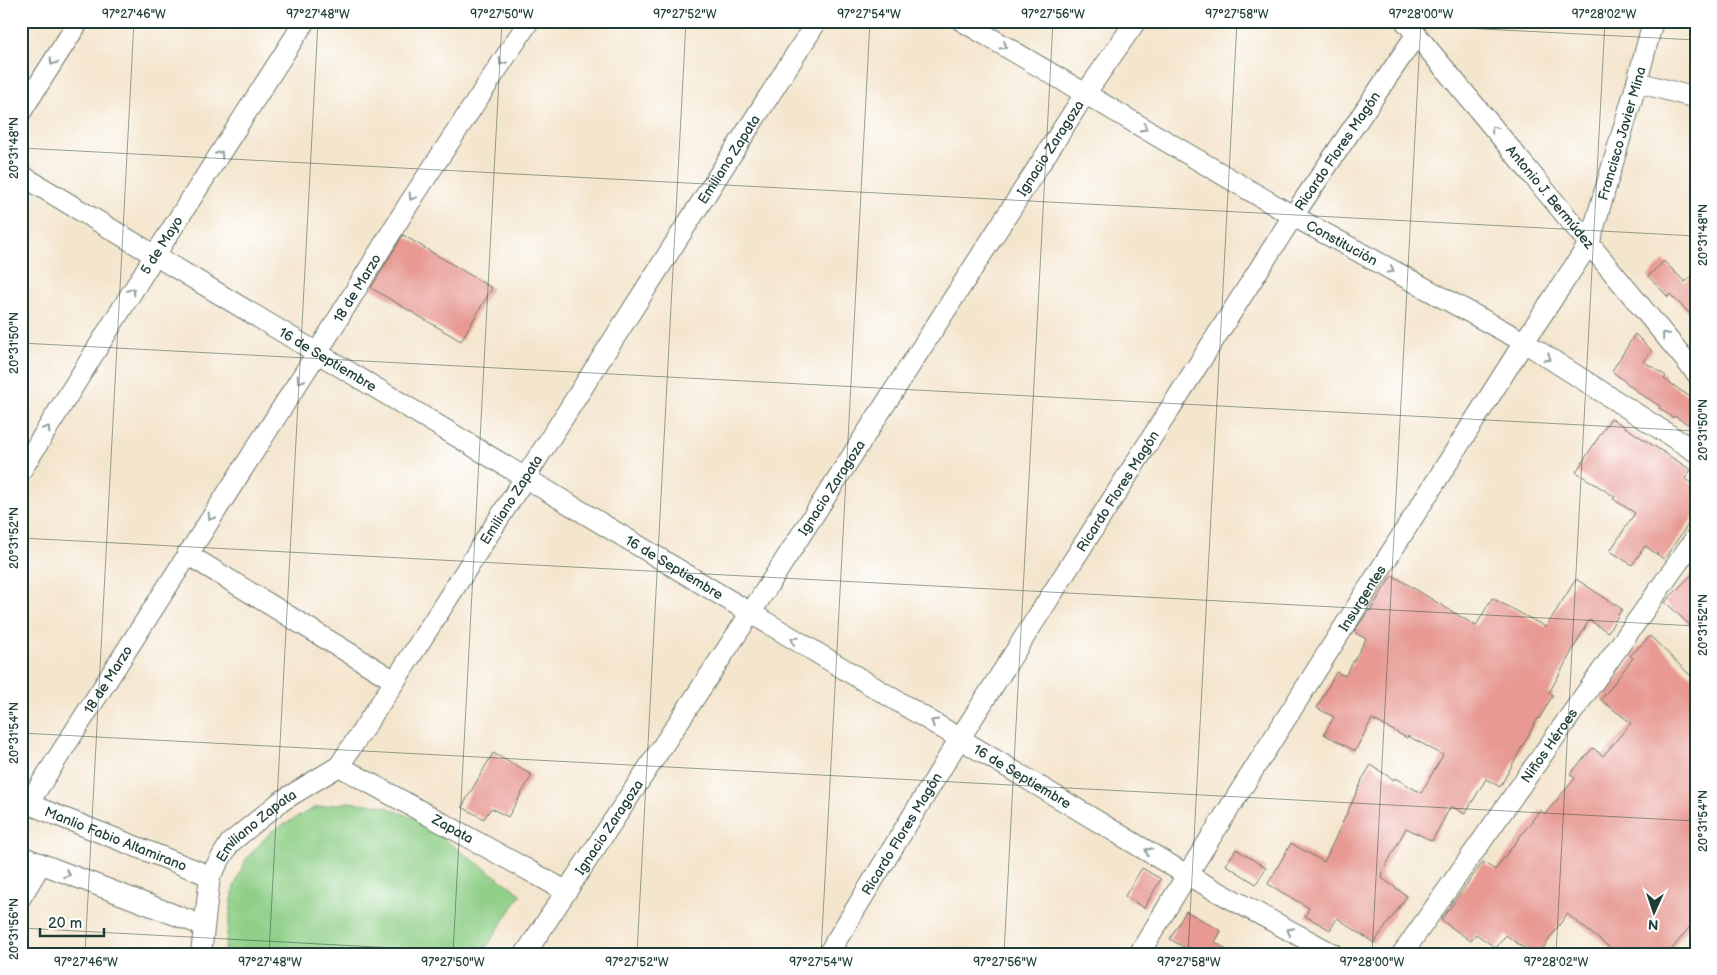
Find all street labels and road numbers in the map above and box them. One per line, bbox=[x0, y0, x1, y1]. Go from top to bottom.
street label: Francisco Javier Mina bbox=[1594, 65, 1649, 202]
street label: Ricardo Flores Magón bbox=[1291, 88, 1384, 214]
street label: Ignacio Zaragoza bbox=[1013, 97, 1087, 199]
street label: Emiliano Zapata bbox=[694, 111, 763, 207]
street label: Antonio J. Bermúdez bbox=[1503, 142, 1598, 252]
street label: 5 de Mayo bbox=[137, 213, 186, 277]
street label: Constitución bbox=[1303, 216, 1381, 269]
street label: 18 de Marzo bbox=[330, 251, 385, 325]
street label: 16 de Septiembre bbox=[276, 323, 380, 395]
street label: Ricardo Flores Magón bbox=[1073, 427, 1162, 555]
street label: Ignacio Zaragoza bbox=[794, 437, 868, 539]
street label: Emiliano Zapata bbox=[476, 452, 546, 547]
street label: 16 de Septiembre bbox=[622, 531, 726, 603]
street label: Insurgentes bbox=[1335, 562, 1389, 634]
street label: 18 de Marzo bbox=[80, 642, 136, 717]
street label: Niños Héroes bbox=[1517, 705, 1581, 786]
street label: 16 de Septiembre bbox=[970, 740, 1074, 812]
street label: Ricardo Flores Magón bbox=[858, 769, 945, 898]
street label: Ignacio Zaragoza bbox=[571, 776, 646, 878]
street label: Emiliano Zapata bbox=[212, 786, 299, 865]
street label: Manlio Fabio Altamirano bbox=[42, 803, 190, 875]
street label: Zapata bbox=[428, 810, 476, 847]

